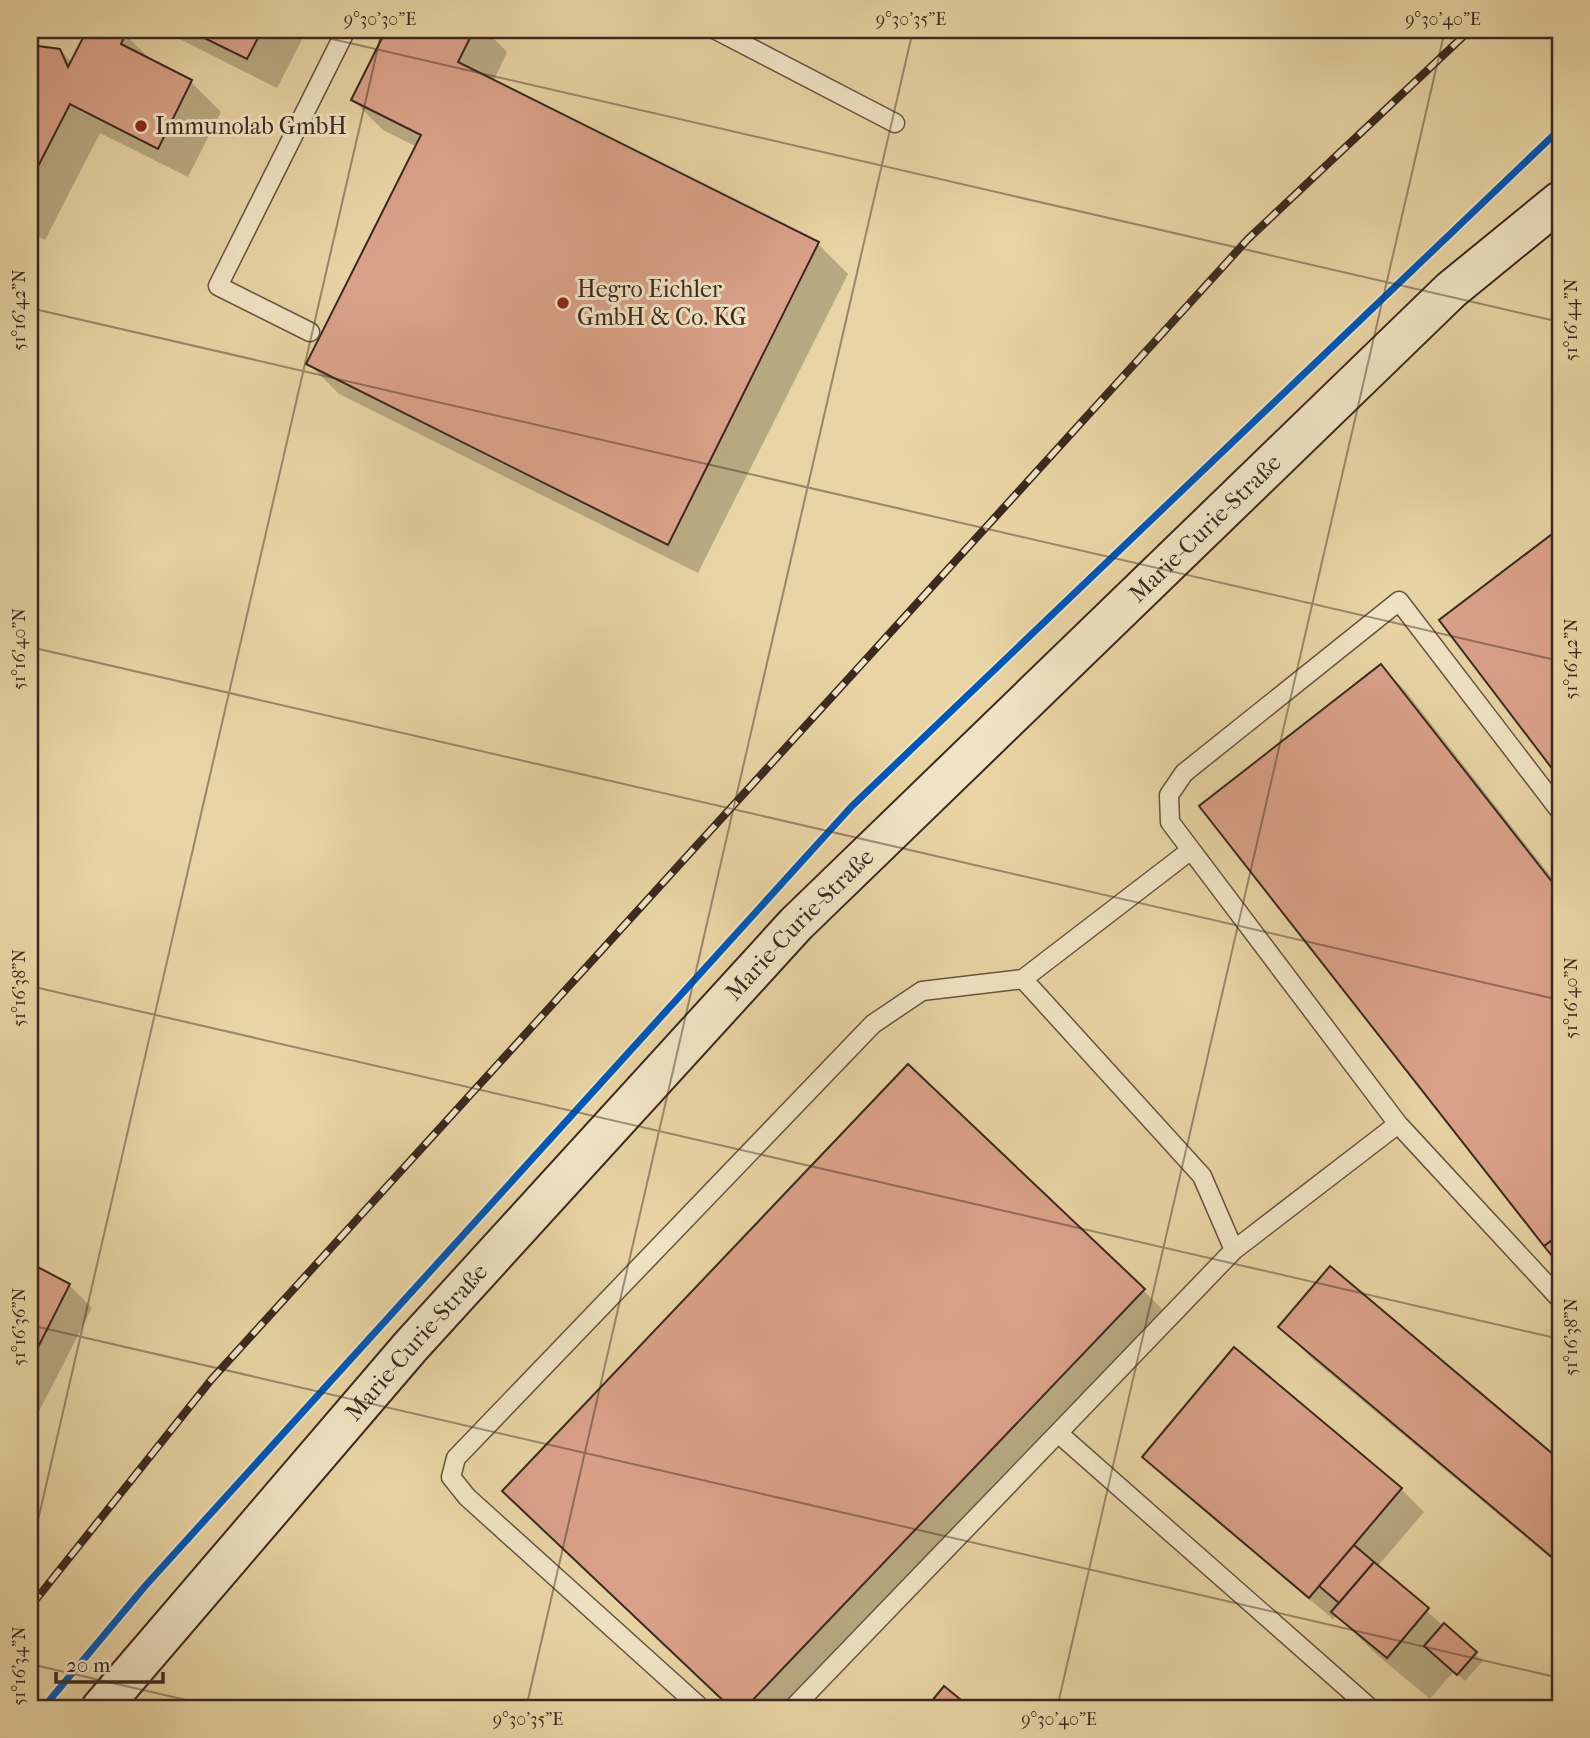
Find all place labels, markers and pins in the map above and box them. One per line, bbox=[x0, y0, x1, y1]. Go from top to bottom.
place label: Immunolab GmbH bbox=[155, 112, 347, 140]
marker: Immunolab GmbH bbox=[133, 118, 149, 134]
place label: Hegro Eichler GmbH & Co. KG bbox=[577, 275, 747, 331]
marker: Hegro Eichler GmbH & Co. KG bbox=[555, 295, 571, 311]

